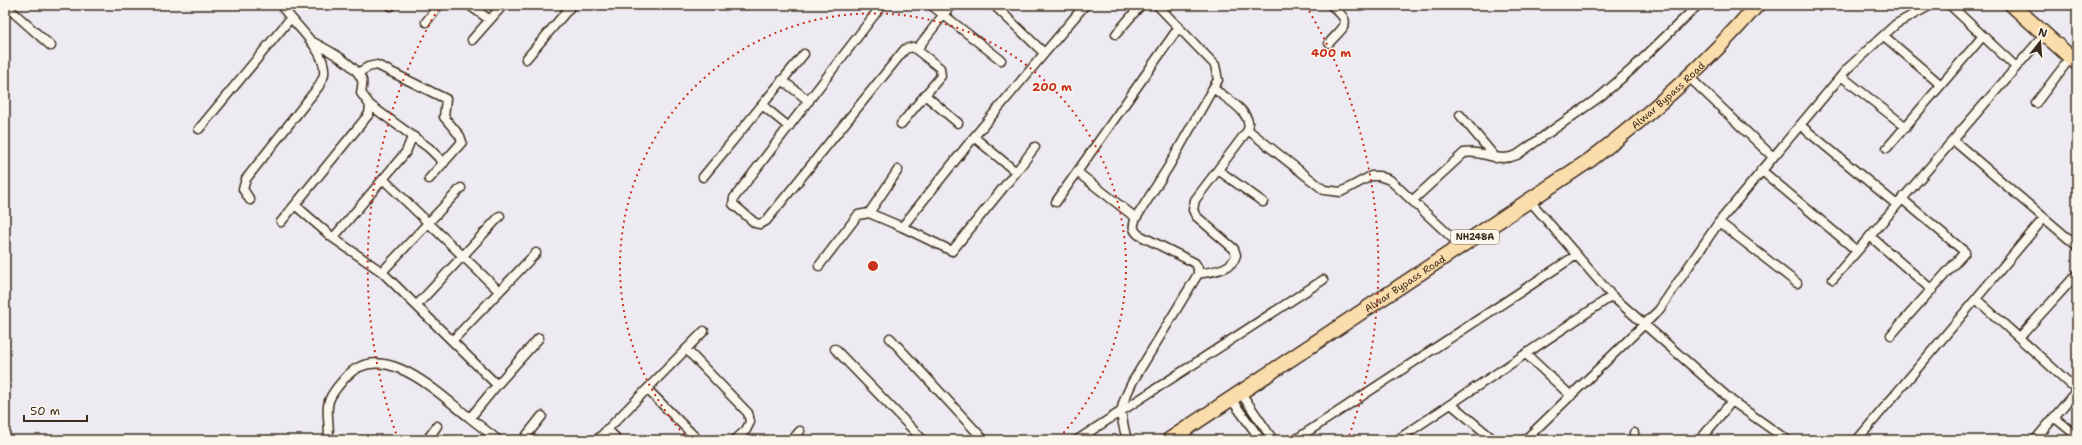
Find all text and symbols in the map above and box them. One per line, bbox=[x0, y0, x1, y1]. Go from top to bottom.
north arrow bbox=[2020, 22, 2060, 62]
text: N bbox=[2036, 24, 2049, 41]
text: 400 m bbox=[1311, 45, 1351, 61]
street label: Alwar Bypass Road bbox=[1629, 58, 1708, 132]
text: 200 m bbox=[1032, 79, 1072, 95]
road number: NH248A bbox=[1451, 230, 1499, 244]
street label: Alwar Bypass Road bbox=[1362, 252, 1448, 315]
centre of rings bbox=[866, 259, 880, 273]
scale bar bbox=[24, 397, 87, 423]
text: 50 m bbox=[30, 403, 60, 419]

